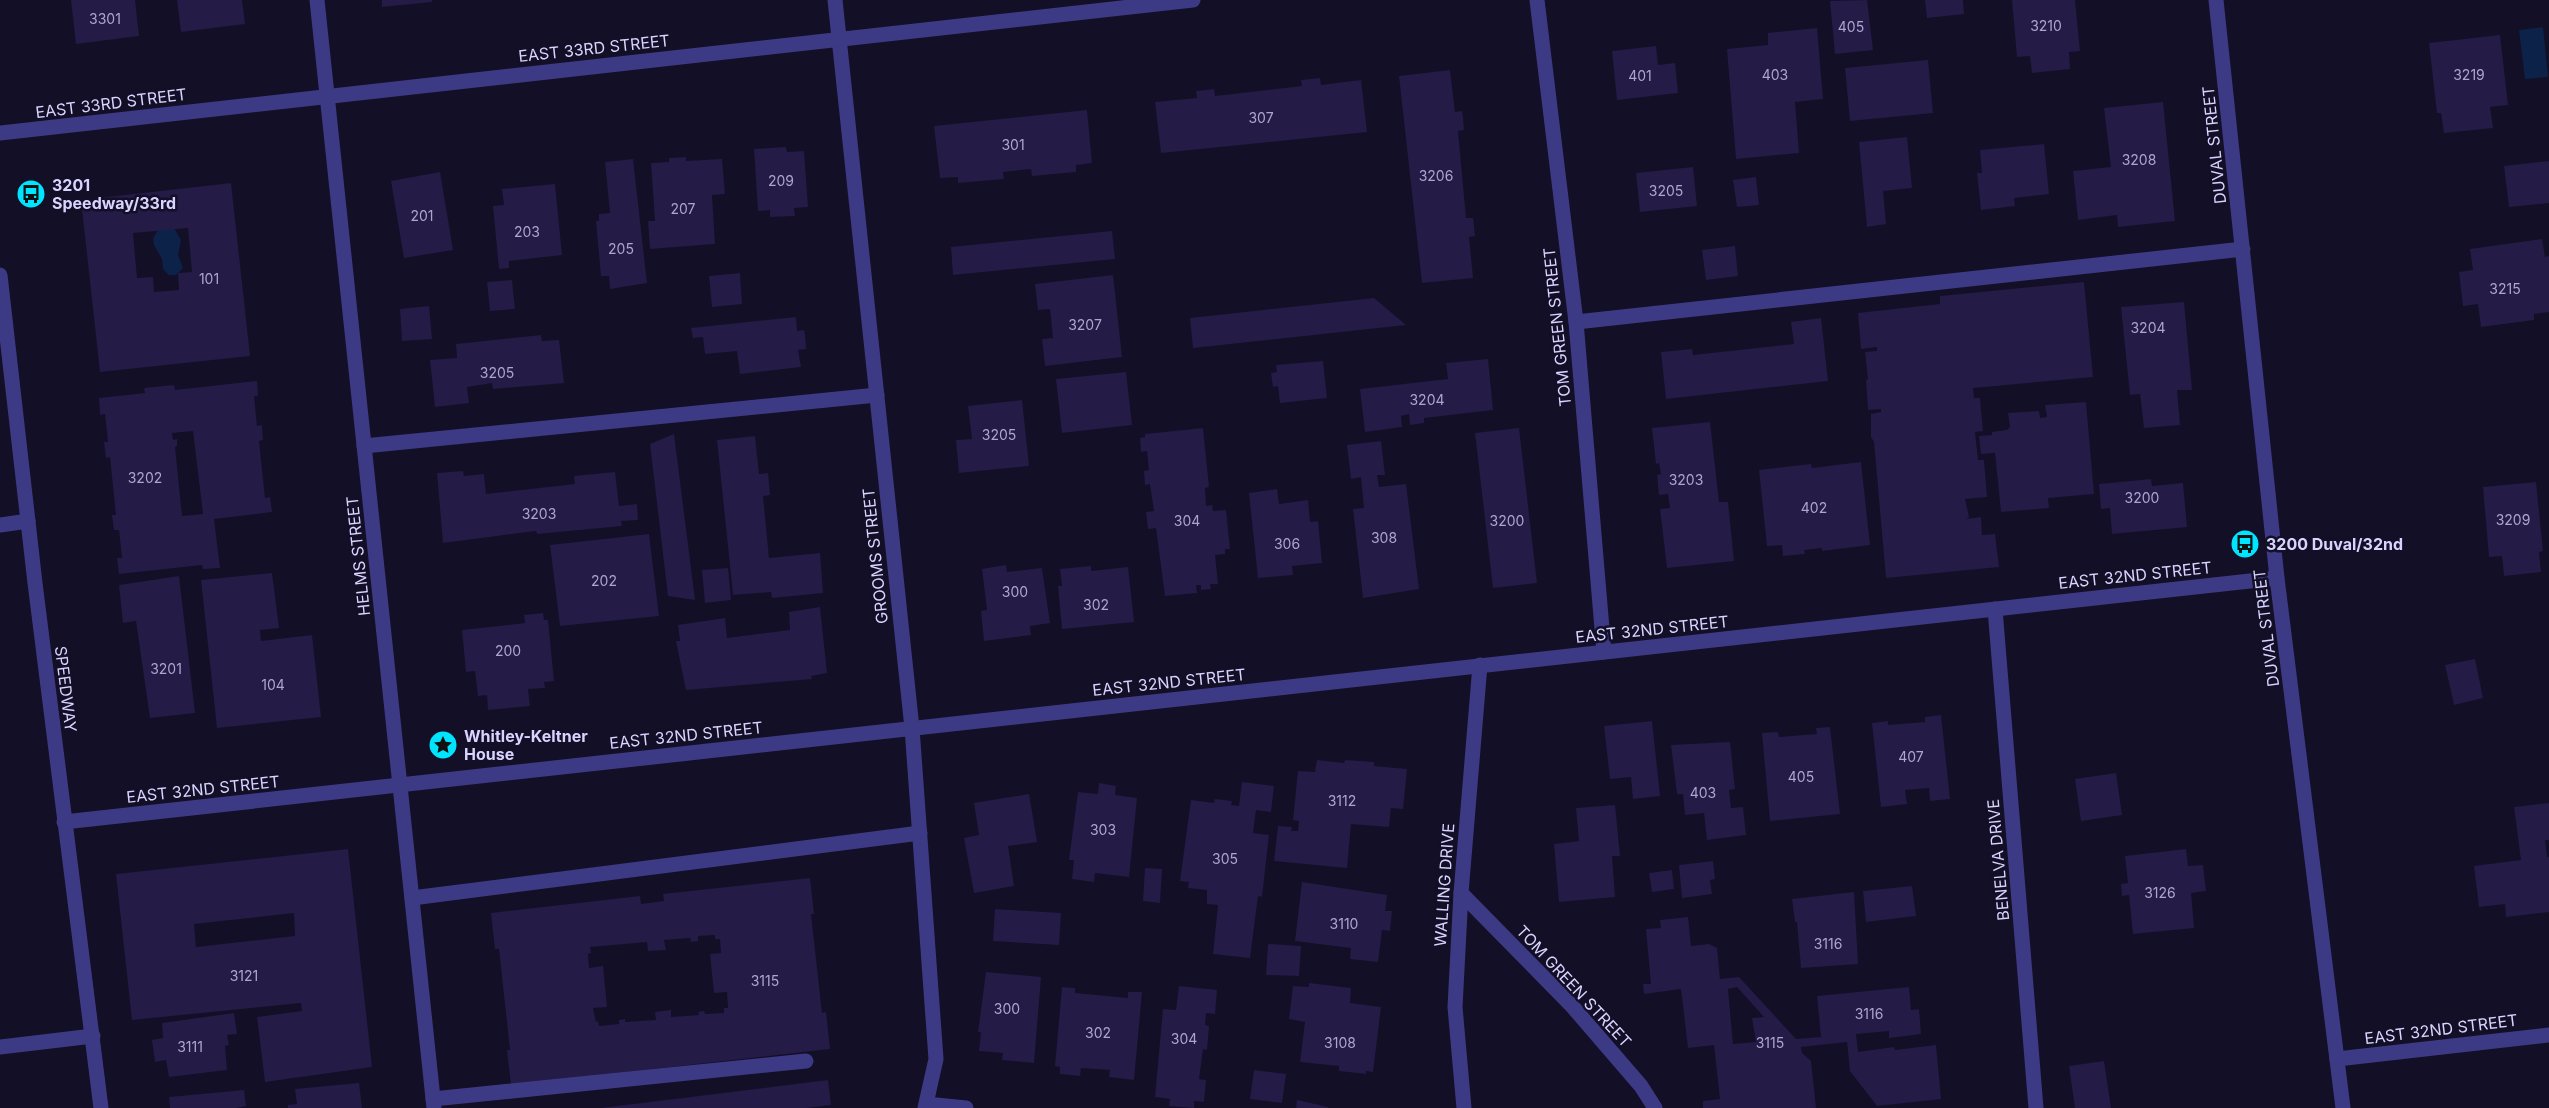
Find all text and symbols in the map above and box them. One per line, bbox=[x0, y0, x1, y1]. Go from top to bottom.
house number: 3301 bbox=[89, 10, 121, 27]
house number: 3210 bbox=[2030, 17, 2062, 34]
house number: 405 bbox=[1838, 18, 1864, 35]
street label: EAST 33RD STREET bbox=[517, 30, 671, 66]
house number: 403 bbox=[1762, 66, 1788, 83]
house number: 3219 bbox=[2453, 66, 2485, 83]
house number: 401 bbox=[1628, 67, 1652, 84]
street label: EAST 33RD STREET bbox=[34, 84, 188, 122]
street label: DUVAL STREET bbox=[2198, 85, 2230, 205]
house number: 307 bbox=[1248, 109, 1274, 126]
house number: 301 bbox=[1001, 136, 1025, 153]
house number: 3208 bbox=[2122, 151, 2156, 168]
house number: 3206 bbox=[1419, 167, 1453, 184]
house number: 209 bbox=[768, 172, 794, 189]
place label: 3201 Speedway/33rd bbox=[52, 175, 176, 213]
bus stop icon: 3201 Speedway/33rd bbox=[15, 178, 47, 210]
house number: 3205 bbox=[1649, 182, 1683, 199]
house number: 207 bbox=[670, 200, 696, 217]
house number: 201 bbox=[410, 207, 434, 224]
house number: 203 bbox=[514, 223, 540, 240]
house number: 205 bbox=[608, 240, 634, 257]
street label: TOM GREEN STREET bbox=[1539, 247, 1575, 407]
house number: 101 bbox=[199, 270, 219, 287]
house number: 3215 bbox=[2489, 280, 2521, 297]
house number: 3207 bbox=[1068, 316, 1102, 333]
house number: 3204 bbox=[2130, 319, 2166, 336]
house number: 3205 bbox=[480, 364, 514, 381]
house number: 3204 bbox=[1409, 391, 1445, 408]
house number: 3205 bbox=[982, 426, 1016, 443]
house number: 3202 bbox=[128, 469, 162, 486]
house number: 3203 bbox=[1669, 471, 1703, 488]
street label: GROOMS STREET bbox=[858, 487, 892, 625]
house number: 3200 bbox=[2125, 489, 2159, 506]
street label: HELMS STREET bbox=[342, 495, 374, 617]
house number: 402 bbox=[1801, 499, 1827, 516]
house number: 3203 bbox=[522, 505, 556, 522]
house number: 3209 bbox=[2496, 511, 2530, 528]
house number: 304 bbox=[1174, 512, 1200, 529]
house number: 3200 bbox=[1490, 512, 1524, 529]
bus stop icon: 3200 Duval/32nd bbox=[2229, 528, 2261, 560]
house number: 308 bbox=[1371, 529, 1397, 546]
place label: 3200 Duval/32nd bbox=[2266, 534, 2403, 554]
house number: 306 bbox=[1274, 535, 1300, 552]
street label: EAST 32ND STREET bbox=[2057, 557, 2213, 593]
street label: DUVAL STREET bbox=[2249, 568, 2283, 688]
house number: 202 bbox=[591, 572, 617, 589]
house number: 300 bbox=[1002, 583, 1028, 600]
house number: 302 bbox=[1083, 596, 1109, 613]
street label: EAST 32ND STREET bbox=[1574, 611, 1730, 647]
house number: 200 bbox=[495, 642, 521, 659]
street label: SPEEDWAY bbox=[51, 645, 81, 733]
house number: 3201 bbox=[150, 660, 182, 677]
street label: EAST 32ND STREET bbox=[1091, 664, 1247, 700]
house number: 104 bbox=[261, 676, 285, 693]
street label: EAST 32ND STREET bbox=[608, 717, 764, 753]
place label: Whitley-Keltner House bbox=[464, 726, 588, 764]
place icon: Whitley-Keltner House bbox=[427, 729, 459, 761]
house number: 407 bbox=[1898, 748, 1924, 765]
house number: 405 bbox=[1788, 768, 1814, 785]
street label: EAST 32ND STREET bbox=[125, 771, 281, 807]
house number: 403 bbox=[1690, 784, 1716, 801]
house number: 3112 bbox=[1328, 792, 1356, 809]
street label: BENELVA DRIVE bbox=[1983, 798, 2013, 922]
house number: 303 bbox=[1090, 821, 1116, 838]
street label: WALLING DRIVE bbox=[1430, 823, 1458, 947]
house number: 305 bbox=[1212, 850, 1238, 867]
house number: 3126 bbox=[2144, 884, 2176, 901]
house number: 3110 bbox=[1330, 915, 1358, 932]
street label: TOM GREEN STREET bbox=[1512, 921, 1636, 1051]
house number: 3116 bbox=[1814, 935, 1842, 952]
house number: 3121 bbox=[230, 967, 258, 984]
house number: 3115 bbox=[751, 972, 779, 989]
house number: 300 bbox=[994, 1000, 1020, 1017]
house number: 3116 bbox=[1855, 1005, 1883, 1022]
street label: EAST 32ND STREET bbox=[2363, 1010, 2519, 1048]
house number: 302 bbox=[1085, 1024, 1111, 1041]
house number: 304 bbox=[1171, 1030, 1197, 1047]
house number: 3108 bbox=[1324, 1034, 1356, 1051]
house number: 3115 bbox=[1756, 1034, 1784, 1051]
house number: 3111 bbox=[177, 1038, 203, 1055]

